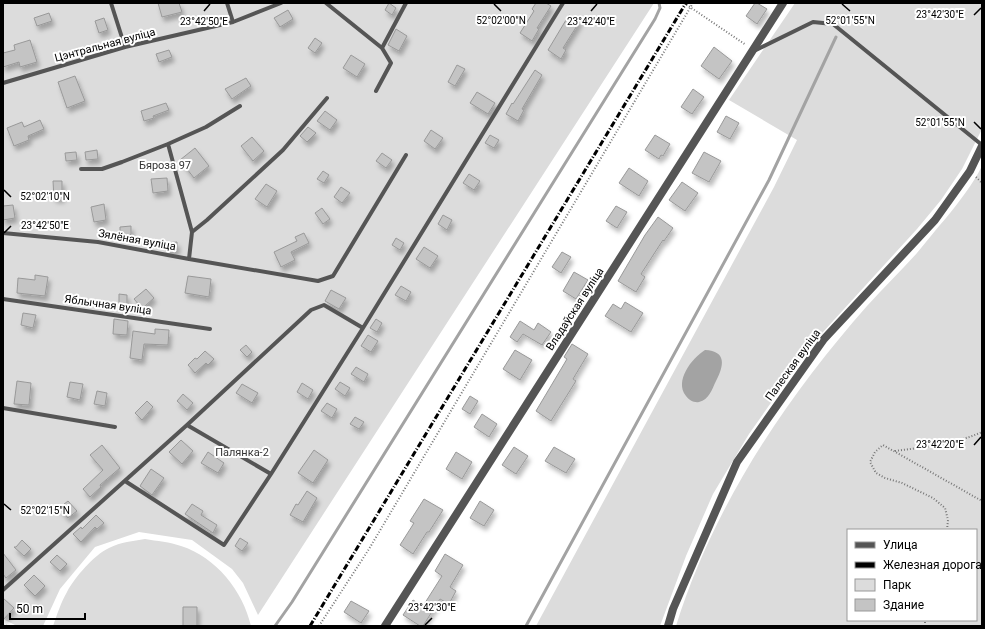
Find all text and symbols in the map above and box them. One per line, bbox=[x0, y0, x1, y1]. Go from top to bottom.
text: 23°42'30"E bbox=[916, 9, 964, 20]
text: 52°02'00"N bbox=[476, 15, 526, 26]
text: 52°01'55"N bbox=[825, 15, 875, 26]
text: 23°42'50"E bbox=[180, 16, 228, 27]
text: 23°42'40"E bbox=[567, 16, 615, 27]
street label: Цэнтральная вуліца bbox=[53, 25, 157, 65]
text: 52°01'55"N bbox=[915, 117, 965, 128]
park label: Бяроза 97 bbox=[139, 159, 191, 172]
text: 52°02'10"N bbox=[20, 191, 70, 202]
text: 23°42'50"E bbox=[21, 220, 69, 231]
street label: Зялёная вуліца bbox=[97, 227, 177, 253]
street label: Владаўская вуліца bbox=[543, 265, 607, 353]
street label: Яблычная вуліца bbox=[64, 292, 152, 318]
street label: Палеская вуліца bbox=[763, 327, 823, 403]
text: 23°42'20"E bbox=[916, 439, 964, 450]
park label: Палянка-2 bbox=[215, 446, 269, 459]
text: 52°02'15"N bbox=[20, 505, 70, 516]
legend bbox=[847, 529, 977, 621]
text: Улица bbox=[883, 538, 918, 552]
text: Железная дорога bbox=[883, 558, 982, 572]
text: Парк bbox=[883, 578, 912, 592]
scale bar bbox=[10, 595, 85, 621]
text: Здание bbox=[883, 598, 924, 612]
text: 50 m bbox=[16, 602, 43, 616]
text: 23°42'30"E bbox=[408, 602, 456, 613]

